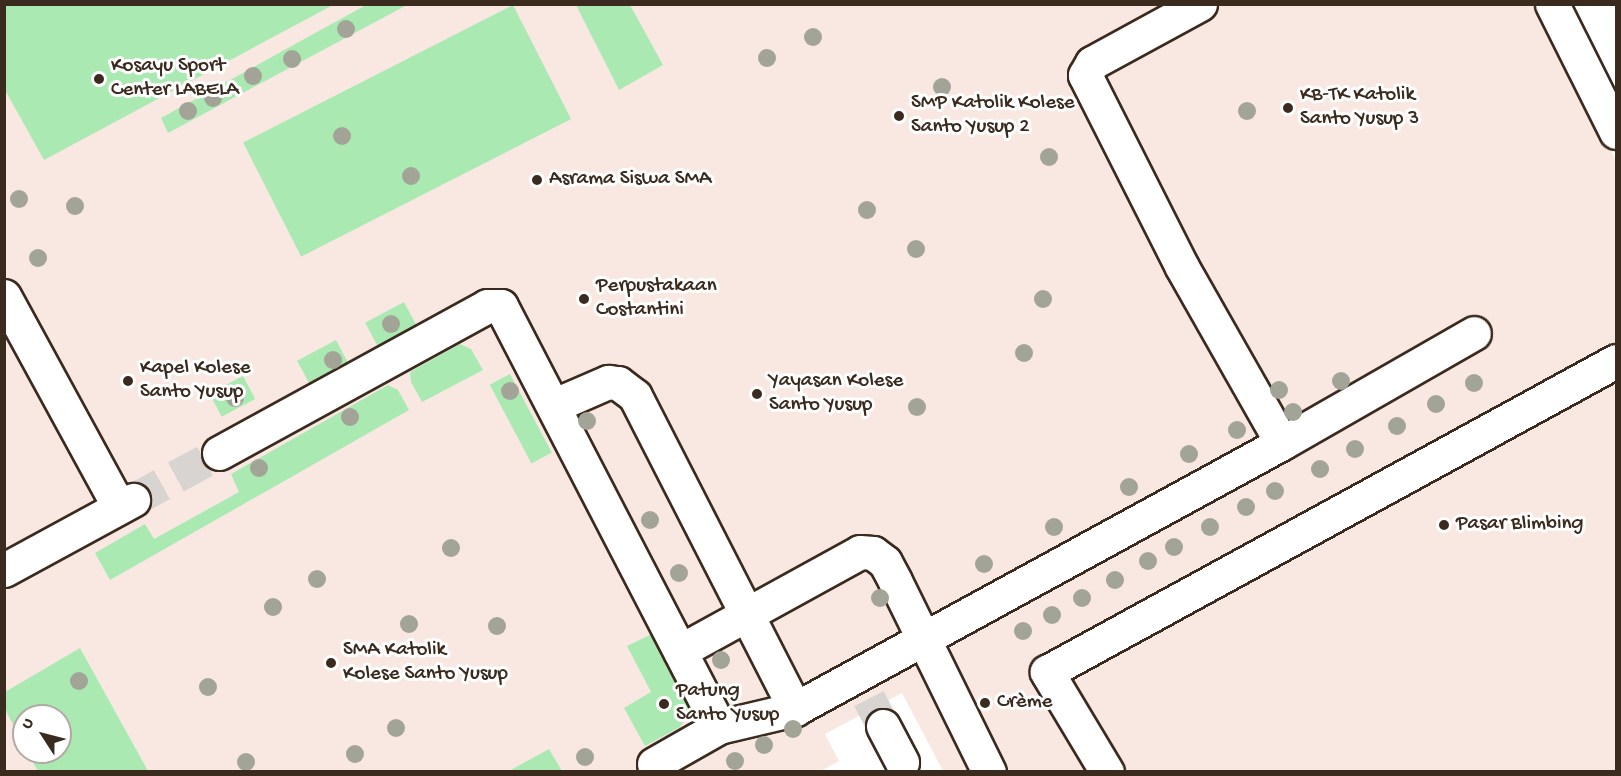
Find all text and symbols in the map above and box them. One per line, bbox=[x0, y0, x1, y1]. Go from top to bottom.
place label: Kosayu Sport Center LABELA bbox=[111, 54, 239, 104]
marker: Kosayu Sport Center LABELA bbox=[92, 72, 106, 86]
place label: KB-TK Katolik Santo Yusup 3 bbox=[1300, 83, 1419, 133]
place label: SMP Katolik Kolese Santo Yusup 2 bbox=[911, 91, 1075, 141]
marker: KB-TK Katolik Santo Yusup 3 bbox=[1281, 101, 1295, 115]
marker: SMP Katolik Kolese Santo Yusup 2 bbox=[892, 109, 906, 123]
place label: Asrama Siswa SMA bbox=[549, 167, 711, 193]
marker: Asrama Siswa SMA bbox=[530, 173, 544, 187]
place label: Perpustakaan Costantini bbox=[596, 274, 717, 324]
marker: Perpustakaan Costantini bbox=[577, 292, 591, 306]
place label: Kapel Kolese Santo Yusup bbox=[140, 356, 250, 406]
place label: Yayasan Kolese Santo Yusup bbox=[769, 369, 903, 419]
marker: Kapel Kolese Santo Yusup bbox=[121, 374, 135, 388]
marker: Yayasan Kolese Santo Yusup bbox=[750, 387, 764, 401]
place label: Pasar Blimbing bbox=[1456, 512, 1583, 538]
marker: Pasar Blimbing bbox=[1437, 518, 1451, 532]
place label: SMA Katolik Kolese Santo Yusup bbox=[343, 638, 508, 688]
marker: SMA Katolik Kolese Santo Yusup bbox=[324, 656, 338, 670]
place label: Patung Santo Yusup bbox=[676, 679, 779, 729]
place label: Crème bbox=[997, 690, 1052, 716]
marker: Crème bbox=[978, 696, 992, 710]
marker: Patung Santo Yusup bbox=[657, 697, 671, 711]
north arrow bbox=[12, 704, 72, 764]
text: U bbox=[18, 715, 39, 734]

